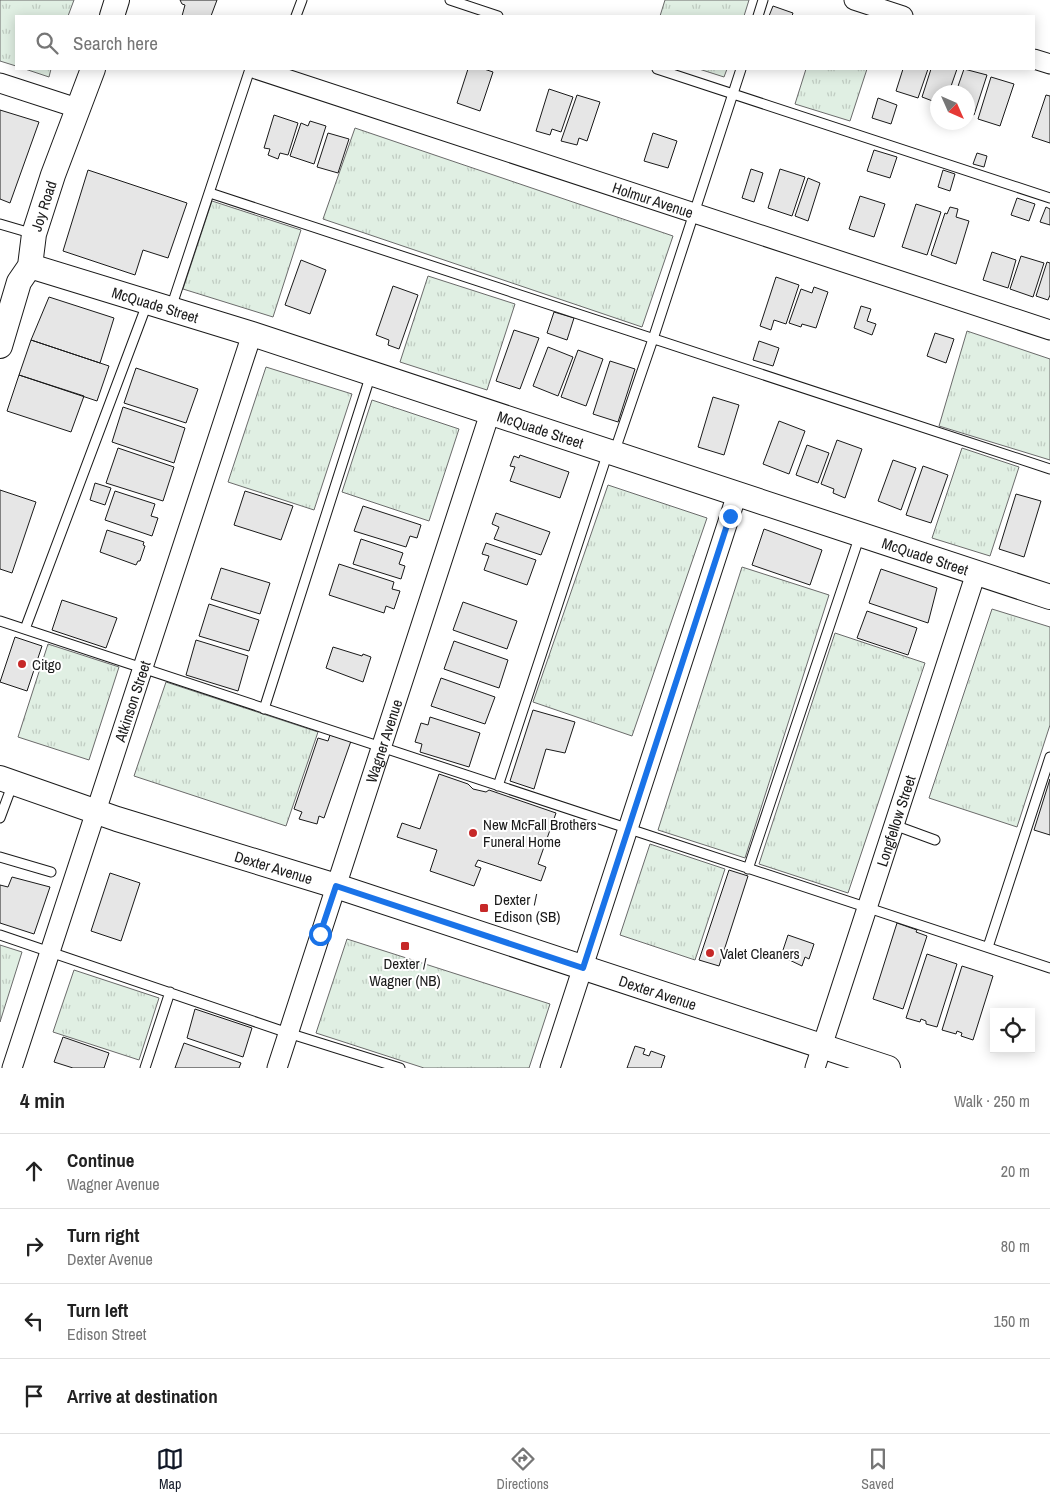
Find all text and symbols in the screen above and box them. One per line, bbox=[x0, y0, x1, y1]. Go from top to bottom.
search box bbox=[15, 15, 1035, 70]
icon: search bbox=[33, 29, 61, 57]
text: Search here bbox=[73, 30, 158, 56]
north arrow bbox=[930, 85, 975, 130]
street label: Holmur Avenue bbox=[610, 176, 696, 223]
street label: Joy Road bbox=[25, 178, 61, 234]
street label: McQuade Street bbox=[109, 281, 202, 328]
street label: McQuade Street bbox=[495, 405, 587, 453]
route end bbox=[719, 505, 742, 528]
street label: McQuade Street bbox=[879, 532, 972, 580]
place label: Citgo bbox=[32, 654, 62, 675]
street label: Atkinson Street bbox=[109, 657, 155, 745]
marker: Citgo bbox=[16, 658, 28, 670]
street label: Wagner Avenue bbox=[360, 696, 407, 785]
street label: Longfellow Street bbox=[871, 772, 920, 869]
place label: New McFall Brothers Funeral Home bbox=[483, 814, 597, 852]
marker: New McFall Brothers Funeral Home bbox=[467, 827, 479, 839]
street label: Dexter Avenue bbox=[232, 845, 316, 889]
place label: Dexter / Edison (SB) bbox=[494, 889, 560, 927]
marker: Dexter / Edison (SB) bbox=[478, 902, 490, 914]
route start bbox=[309, 923, 332, 946]
marker: Dexter / Wagner (NB) bbox=[399, 940, 411, 952]
place label: Valet Cleaners bbox=[720, 943, 800, 964]
marker: Valet Cleaners bbox=[704, 947, 716, 959]
place label: Dexter / Wagner (NB) bbox=[369, 953, 441, 991]
street label: Dexter Avenue bbox=[616, 970, 700, 1015]
map controls bbox=[990, 1008, 1035, 1053]
button: locate bbox=[990, 1008, 1035, 1053]
text: 4 min bbox=[20, 1086, 65, 1115]
text: Walk · 250 m bbox=[954, 1090, 1030, 1112]
text: Continue bbox=[67, 1147, 135, 1173]
icon: ahead bbox=[20, 1157, 48, 1185]
text: 20 m bbox=[1001, 1160, 1030, 1182]
text: Wagner Avenue bbox=[67, 1173, 160, 1195]
text: Turn right bbox=[67, 1222, 139, 1248]
icon: right bbox=[20, 1232, 48, 1260]
text: 80 m bbox=[1001, 1235, 1030, 1257]
text: Dexter Avenue bbox=[67, 1248, 153, 1270]
text: Turn left bbox=[67, 1297, 128, 1323]
icon: left bbox=[20, 1307, 48, 1335]
text: 150 m bbox=[994, 1310, 1030, 1332]
text: Edison Street bbox=[67, 1323, 147, 1345]
icon: arrive bbox=[20, 1382, 48, 1410]
text: Arrive at destination bbox=[67, 1383, 218, 1409]
tab: Map bbox=[156, 1445, 184, 1493]
tab: Directions bbox=[497, 1445, 549, 1493]
tab: Saved bbox=[861, 1445, 894, 1493]

